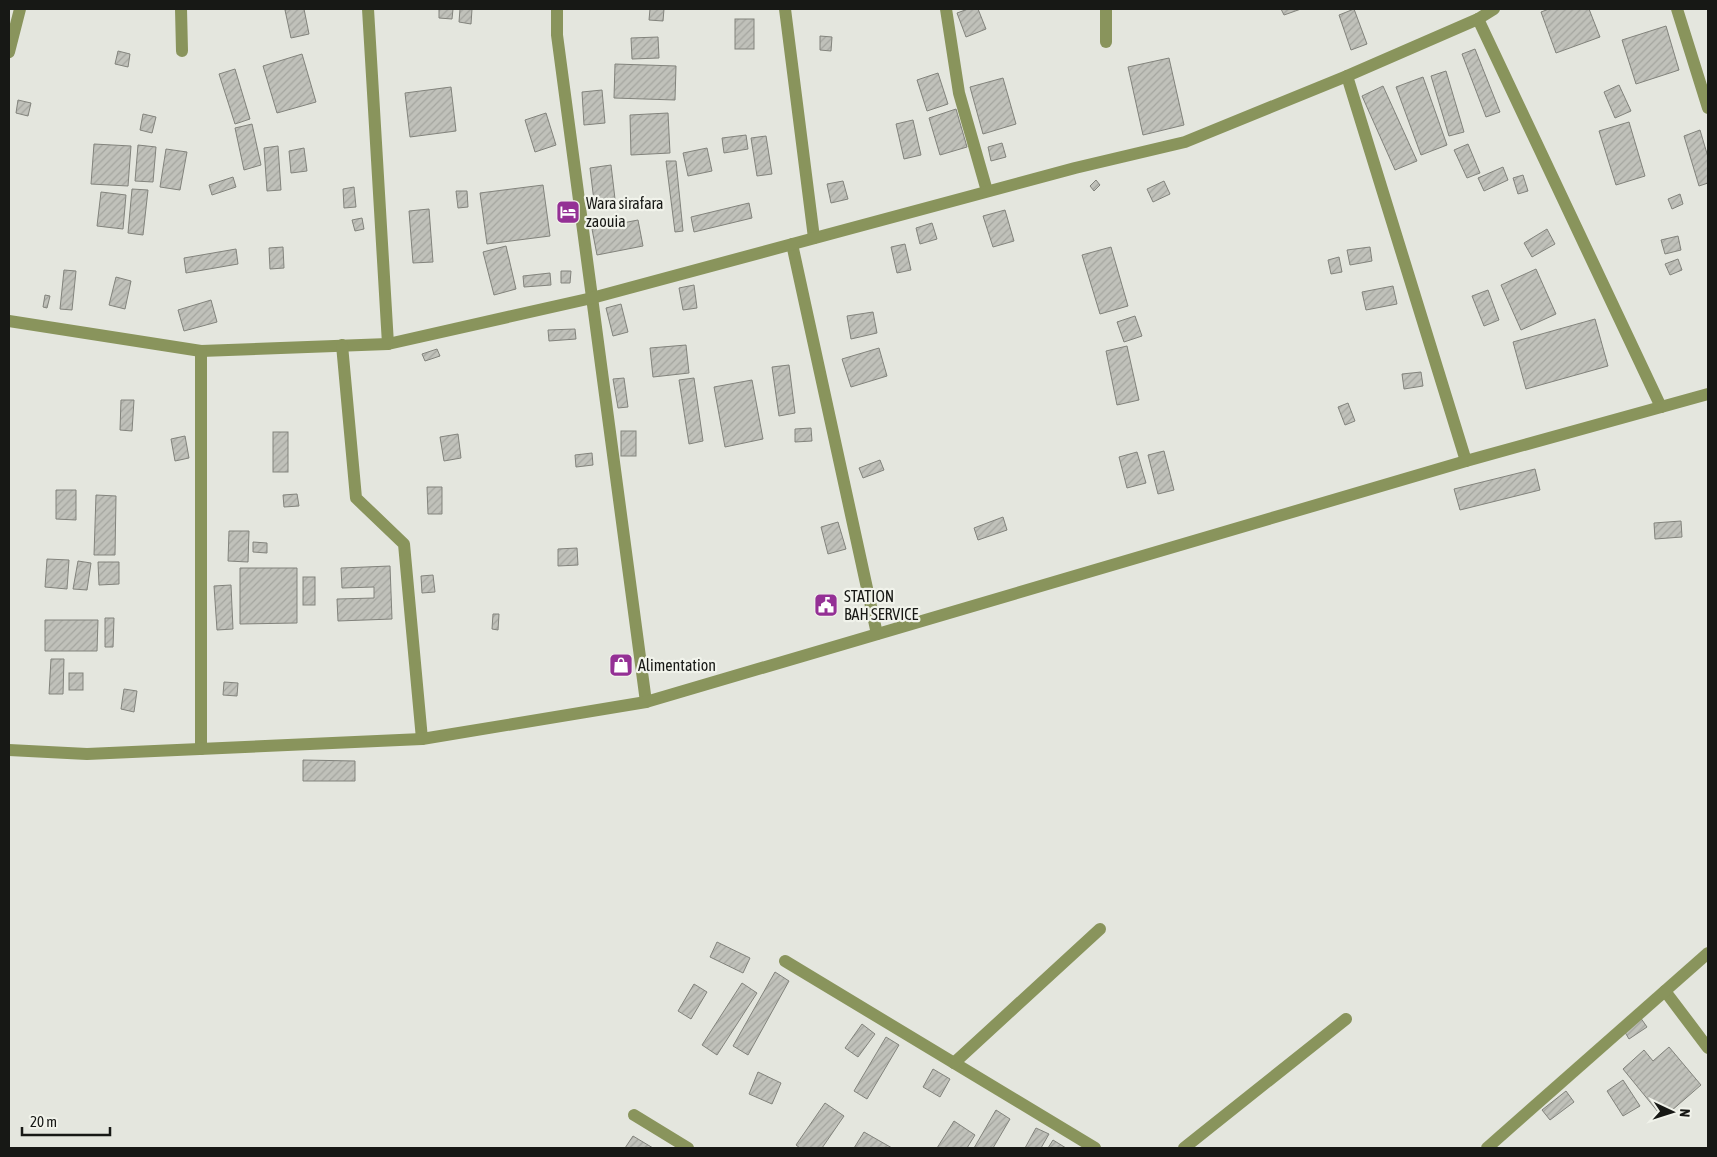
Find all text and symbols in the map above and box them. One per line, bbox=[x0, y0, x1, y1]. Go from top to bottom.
place label: Wara sirafara zaouia bbox=[586, 194, 663, 230]
hotel icon: Wara sirafara zaouia bbox=[555, 199, 581, 225]
place label: STATION BAH SERVICE bbox=[844, 587, 918, 623]
public building icon: STATION BAH SERVICE bbox=[813, 592, 839, 618]
shop icon: Alimentation bbox=[608, 652, 634, 678]
place label: Alimentation bbox=[638, 656, 716, 674]
north arrow bbox=[1647, 1087, 1697, 1137]
scale bar bbox=[22, 1104, 110, 1136]
text: N bbox=[1677, 1108, 1693, 1118]
text: 20 m bbox=[30, 1113, 57, 1130]

